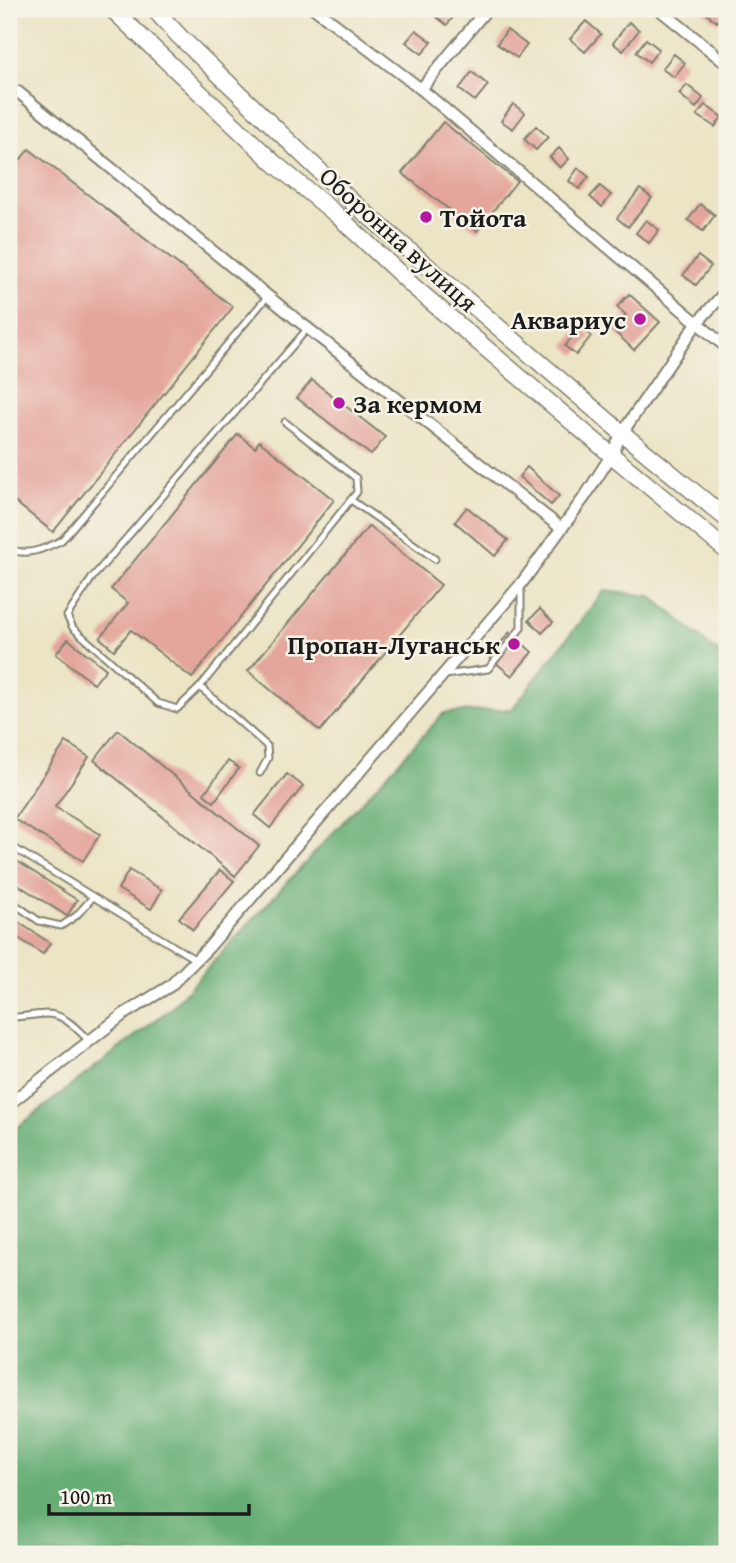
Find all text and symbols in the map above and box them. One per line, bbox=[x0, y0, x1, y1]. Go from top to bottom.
street label: Оборонна вулиця bbox=[311, 157, 487, 321]
place label: Тойота bbox=[440, 198, 527, 237]
marker: Тойота bbox=[418, 209, 434, 225]
place label: Аквариус bbox=[511, 300, 626, 339]
marker: Аквариус bbox=[632, 311, 648, 327]
place label: За кермом bbox=[353, 384, 482, 423]
marker: За кермом bbox=[331, 395, 347, 411]
place label: Пропан-Луганськ bbox=[287, 625, 500, 664]
marker: Пропан-Луганськ bbox=[506, 636, 522, 652]
scale bar bbox=[49, 1472, 248, 1516]
text: 100 m bbox=[60, 1481, 112, 1512]

